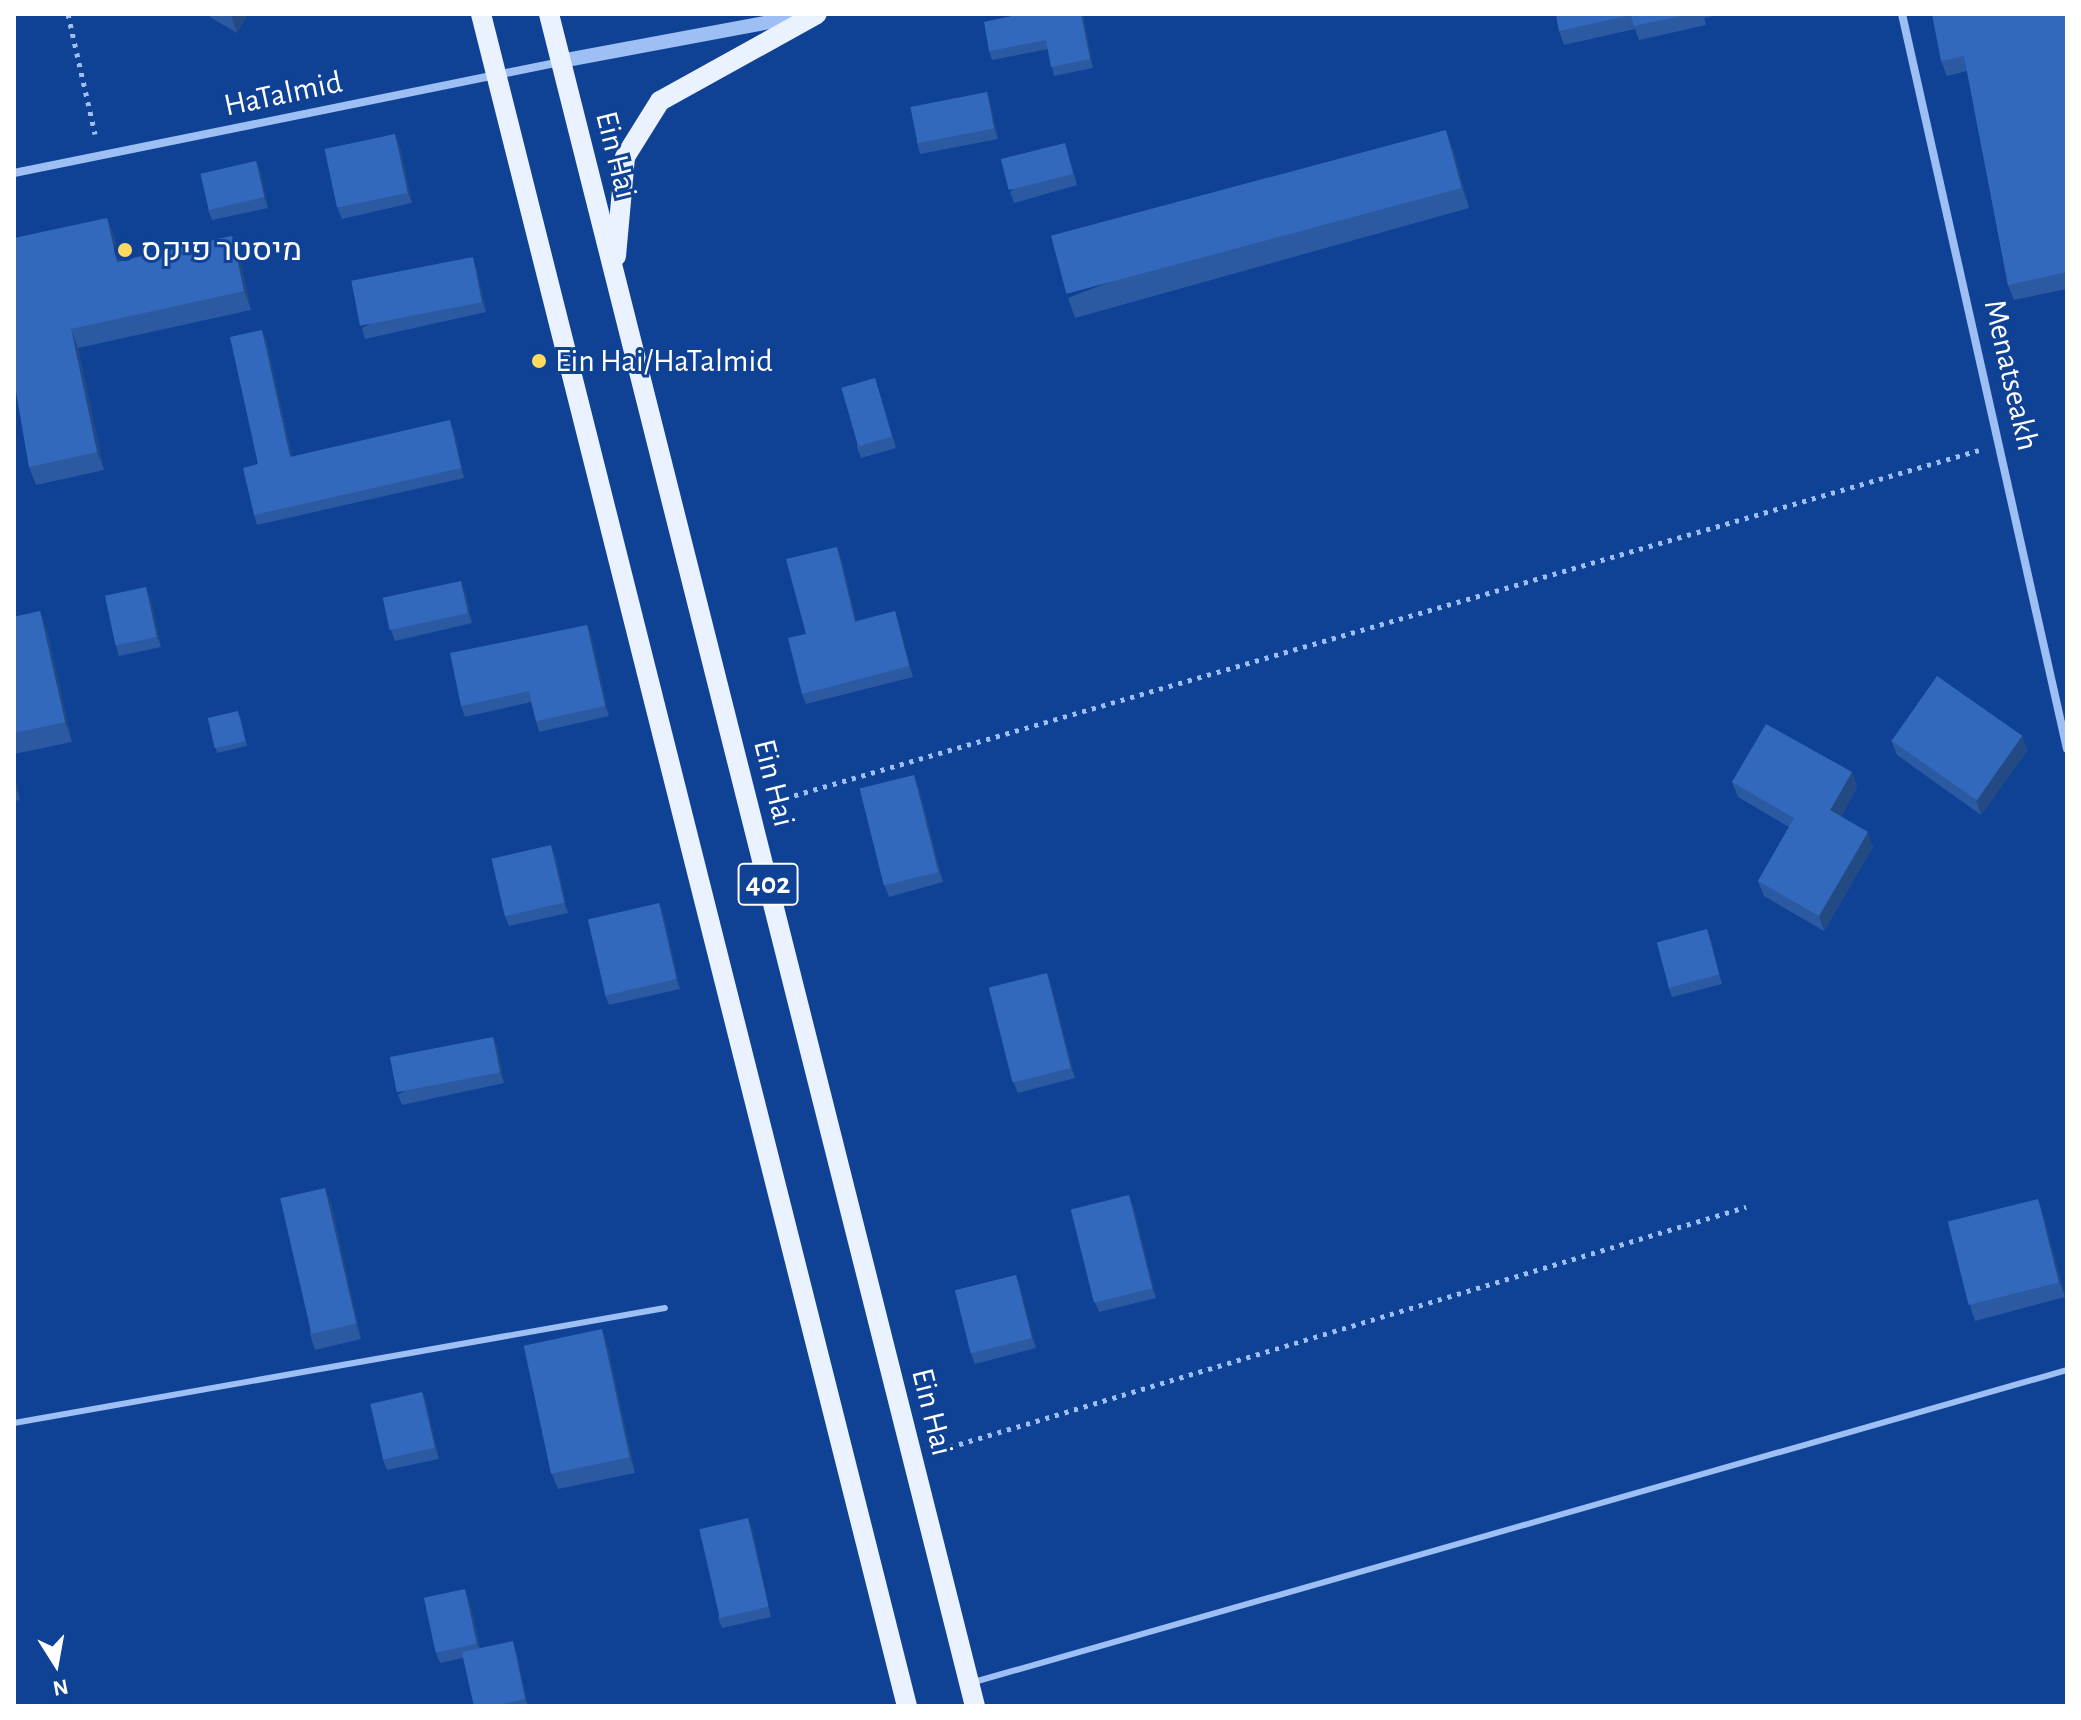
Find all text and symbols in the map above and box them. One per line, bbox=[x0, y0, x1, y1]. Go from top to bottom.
street label: HaTalmid bbox=[220, 63, 346, 125]
street label: Ein Hai bbox=[587, 107, 645, 203]
place label: מיסטר פיקס bbox=[141, 231, 302, 269]
marker: מיסטר פיקס bbox=[116, 241, 134, 259]
street label: Menatseakh bbox=[1975, 296, 2047, 454]
place label: Ein Hai/HaTalmid bbox=[555, 342, 773, 380]
marker: Ein Hai/HaTalmid bbox=[530, 352, 548, 370]
street label: Ein Hai bbox=[745, 735, 803, 831]
road number: 402 bbox=[736, 858, 800, 910]
street label: Ein Hai bbox=[903, 1364, 961, 1460]
north arrow bbox=[16, 1624, 96, 1704]
text: N bbox=[51, 1675, 70, 1700]

